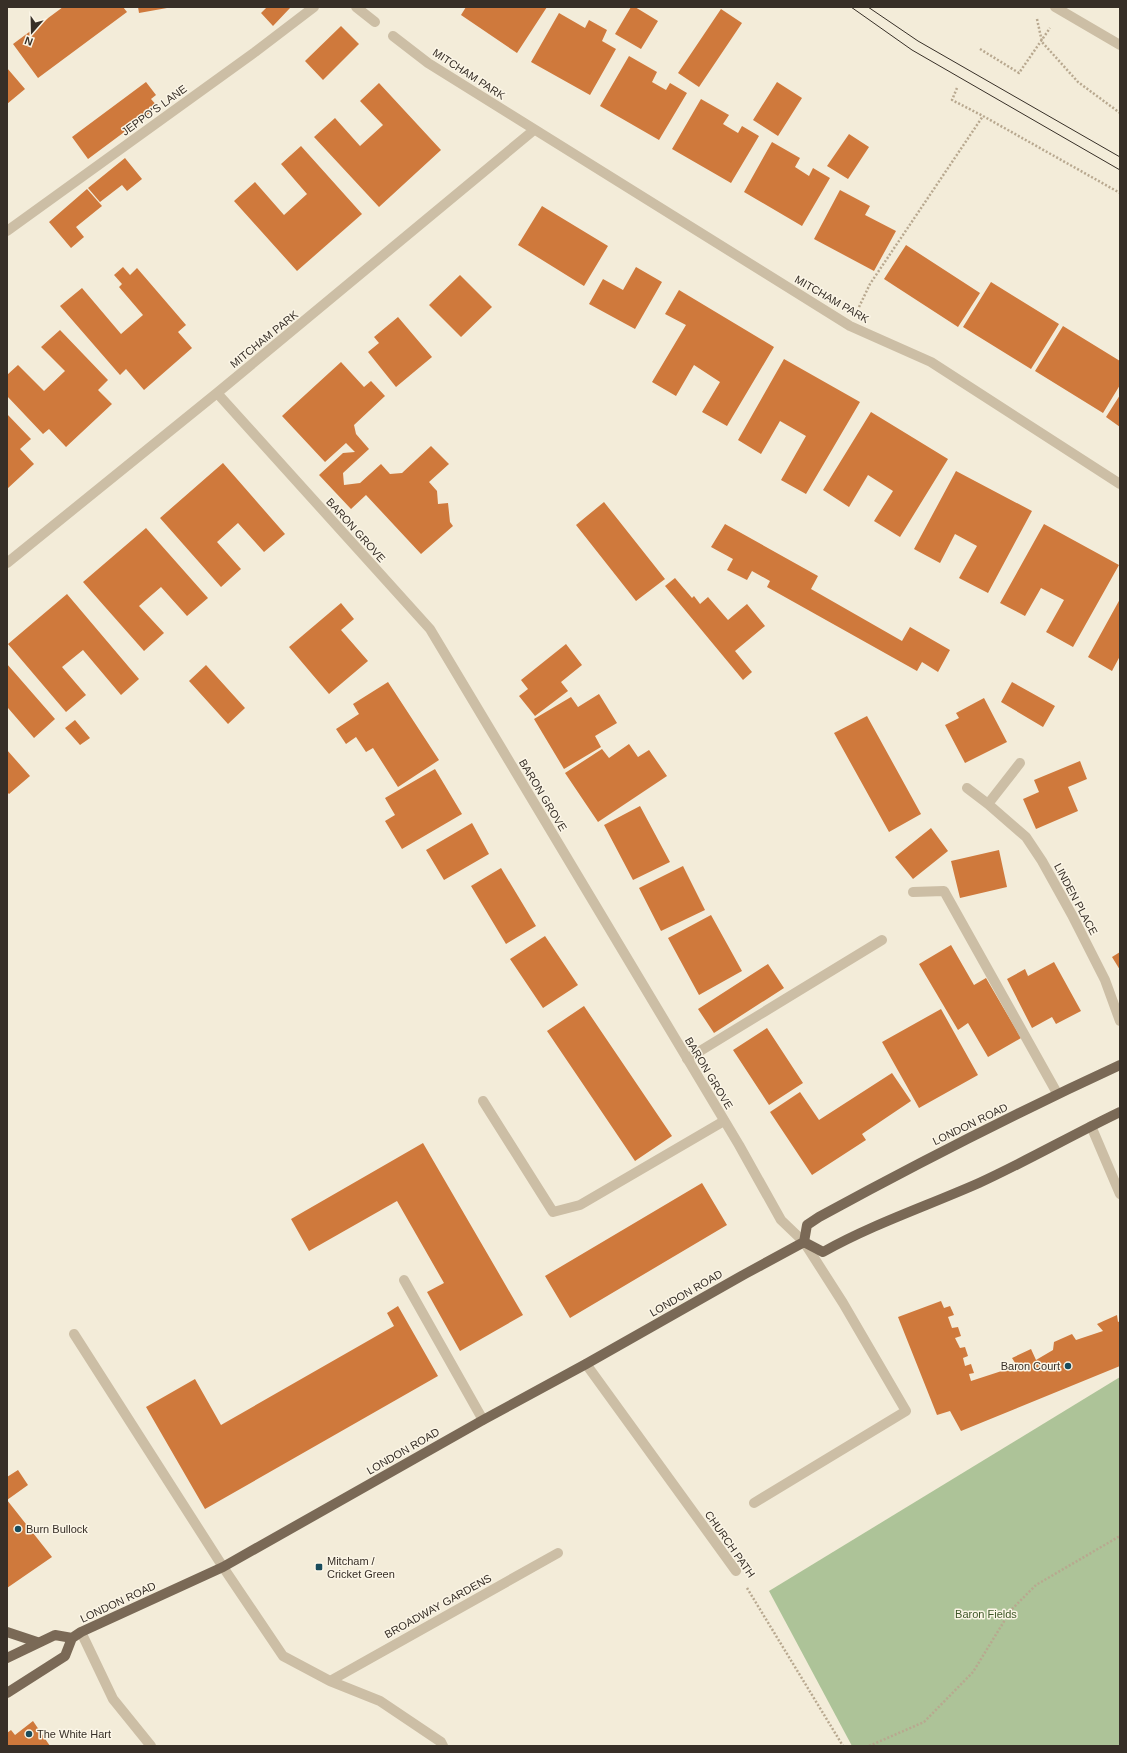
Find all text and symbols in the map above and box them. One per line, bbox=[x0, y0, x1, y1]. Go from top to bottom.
north arrow bbox=[12, 12, 52, 52]
text: N bbox=[23, 34, 34, 48]
street label: MITCHAM PARK bbox=[431, 46, 508, 102]
street label: JEPPO'S LANE bbox=[119, 82, 189, 138]
street label: MITCHAM PARK bbox=[793, 273, 872, 325]
street label: MITCHAM PARK bbox=[228, 308, 301, 370]
street label: BARON GROVE bbox=[324, 496, 388, 564]
street label: BARON GROVE bbox=[517, 757, 569, 833]
street label: LINDEN PLACE bbox=[1052, 861, 1100, 937]
street label: BARON GROVE bbox=[683, 1035, 735, 1111]
street label: LONDON ROAD bbox=[931, 1101, 1009, 1147]
street label: LONDON ROAD bbox=[648, 1267, 725, 1319]
place label: Baron Court bbox=[1001, 1360, 1060, 1372]
marker: Baron Court bbox=[1063, 1361, 1073, 1371]
street label: LONDON ROAD bbox=[365, 1425, 442, 1477]
street label: CHURCH PATH bbox=[703, 1508, 757, 1580]
place label: Burn Bullock bbox=[26, 1523, 88, 1535]
marker: Burn Bullock bbox=[13, 1524, 23, 1534]
place label: Mitcham / Cricket Green bbox=[327, 1555, 395, 1580]
marker: Mitcham / Cricket Green bbox=[314, 1562, 324, 1572]
street label: BROADWAY GARDENS bbox=[383, 1572, 493, 1640]
street label: LONDON ROAD bbox=[78, 1579, 158, 1625]
park label: Baron Fields bbox=[955, 1608, 1017, 1620]
place label: The White Hart bbox=[37, 1728, 111, 1740]
marker: The White Hart bbox=[24, 1729, 34, 1739]

